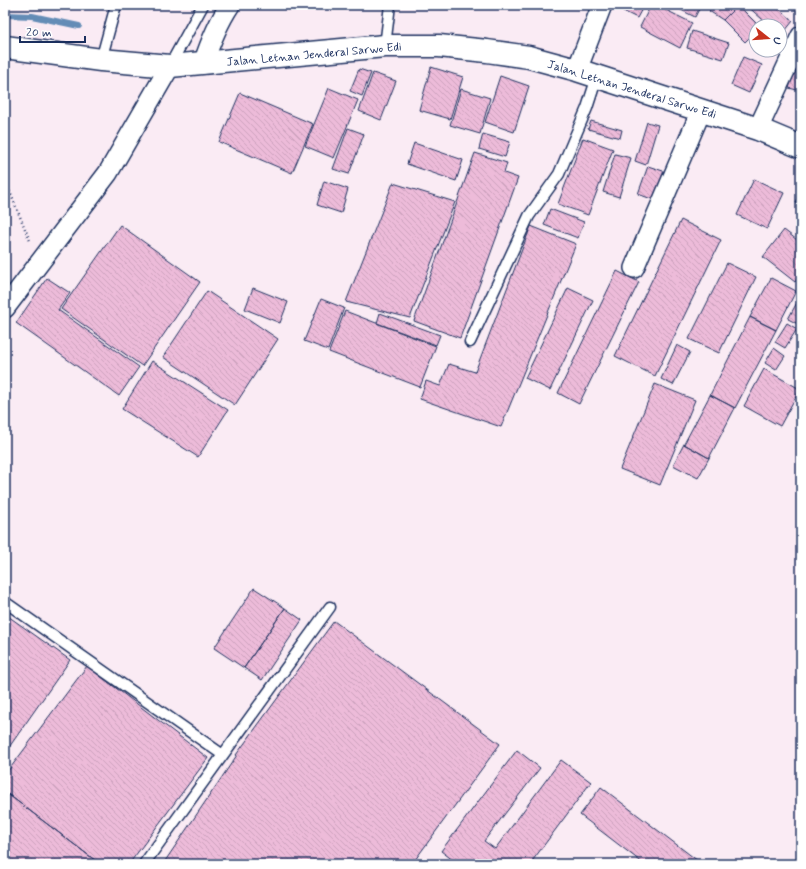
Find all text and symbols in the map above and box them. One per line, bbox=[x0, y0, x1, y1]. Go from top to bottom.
scale bar bbox=[20, 18, 85, 44]
north arrow bbox=[748, 18, 788, 58]
text: 20 m bbox=[26, 25, 52, 41]
text: U bbox=[769, 35, 784, 46]
street label: Jalan Letnan Jenderal Sarwo Edi bbox=[226, 39, 402, 71]
street label: Jalan Letnan Jenderal Sarwo Edi bbox=[545, 57, 718, 123]

